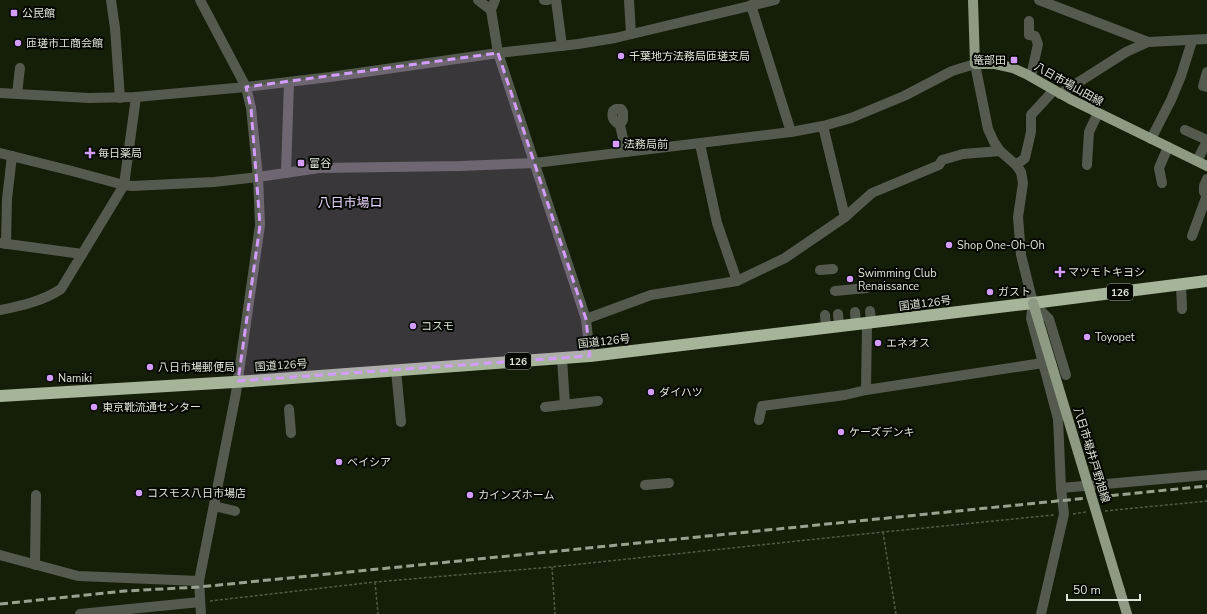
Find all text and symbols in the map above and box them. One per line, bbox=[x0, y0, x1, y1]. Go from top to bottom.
place label: 公民館 bbox=[22, 6, 55, 21]
marker: 公民館 bbox=[9, 8, 19, 18]
place label: 匝瑳市工商会館 bbox=[26, 36, 103, 51]
marker: 匝瑳市工商会館 bbox=[13, 38, 23, 48]
place label: 千葉地方法務局匝瑳支局 bbox=[629, 49, 750, 64]
marker: 千葉地方法務局匝瑳支局 bbox=[616, 51, 626, 61]
place label: 篭部田 bbox=[973, 53, 1006, 68]
marker: 篭部田 bbox=[1009, 55, 1019, 65]
street label: 八日市場山田線 bbox=[1031, 59, 1106, 110]
place label: 法務局前 bbox=[624, 137, 668, 152]
marker: 法務局前 bbox=[611, 139, 621, 149]
place label: 毎日薬局 bbox=[98, 146, 142, 161]
marker: 毎日薬局 bbox=[85, 148, 95, 158]
place label: 富谷 bbox=[309, 156, 331, 171]
marker: 富谷 bbox=[296, 158, 306, 168]
district label: 八日市場ロ bbox=[317, 194, 383, 212]
place label: Shop One-Oh-Oh bbox=[957, 238, 1045, 253]
marker: Shop One-Oh-Oh bbox=[944, 240, 954, 250]
place label: マツモトキヨシ bbox=[1068, 265, 1145, 280]
place label: Swimming Club Renaissance bbox=[858, 266, 937, 294]
marker: マツモトキヨシ bbox=[1055, 267, 1065, 277]
marker: Swimming Club Renaissance bbox=[845, 274, 855, 284]
road number: 126 bbox=[1107, 284, 1133, 300]
place label: ガスト bbox=[998, 285, 1031, 300]
marker: ガスト bbox=[985, 287, 995, 297]
street label: 国道126号 bbox=[898, 293, 952, 314]
place label: コスモ bbox=[421, 319, 454, 334]
marker: コスモ bbox=[408, 321, 418, 331]
place label: Toyopet bbox=[1095, 330, 1135, 345]
street label: 国道126号 bbox=[577, 331, 631, 352]
marker: Toyopet bbox=[1082, 332, 1092, 342]
place label: エネオス bbox=[886, 336, 930, 351]
marker: エネオス bbox=[873, 338, 883, 348]
road number: 126 bbox=[505, 353, 531, 369]
street label: 国道126号 bbox=[254, 356, 308, 375]
place label: 八日市場郵便局 bbox=[158, 360, 235, 375]
marker: 八日市場郵便局 bbox=[145, 362, 155, 372]
place label: Namiki bbox=[58, 371, 92, 386]
marker: Namiki bbox=[45, 373, 55, 383]
place label: ダイハツ bbox=[659, 385, 703, 400]
marker: ダイハツ bbox=[646, 387, 656, 397]
place label: 東京靴流通センター bbox=[102, 400, 201, 415]
marker: 東京靴流通センター bbox=[89, 402, 99, 412]
street label: 八日市場井戸野旭線 bbox=[1070, 406, 1113, 505]
place label: ケーズデンキ bbox=[849, 425, 914, 440]
marker: ケーズデンキ bbox=[836, 427, 846, 437]
place label: ベイシア bbox=[347, 455, 391, 470]
marker: ベイシア bbox=[334, 457, 344, 467]
place label: コスモス八日市場店 bbox=[147, 486, 246, 501]
marker: コスモス八日市場店 bbox=[134, 488, 144, 498]
place label: カインズホーム bbox=[478, 488, 554, 503]
marker: カインズホーム bbox=[465, 490, 475, 500]
scale bar bbox=[1067, 576, 1140, 602]
text: 50 m bbox=[1073, 582, 1101, 598]

